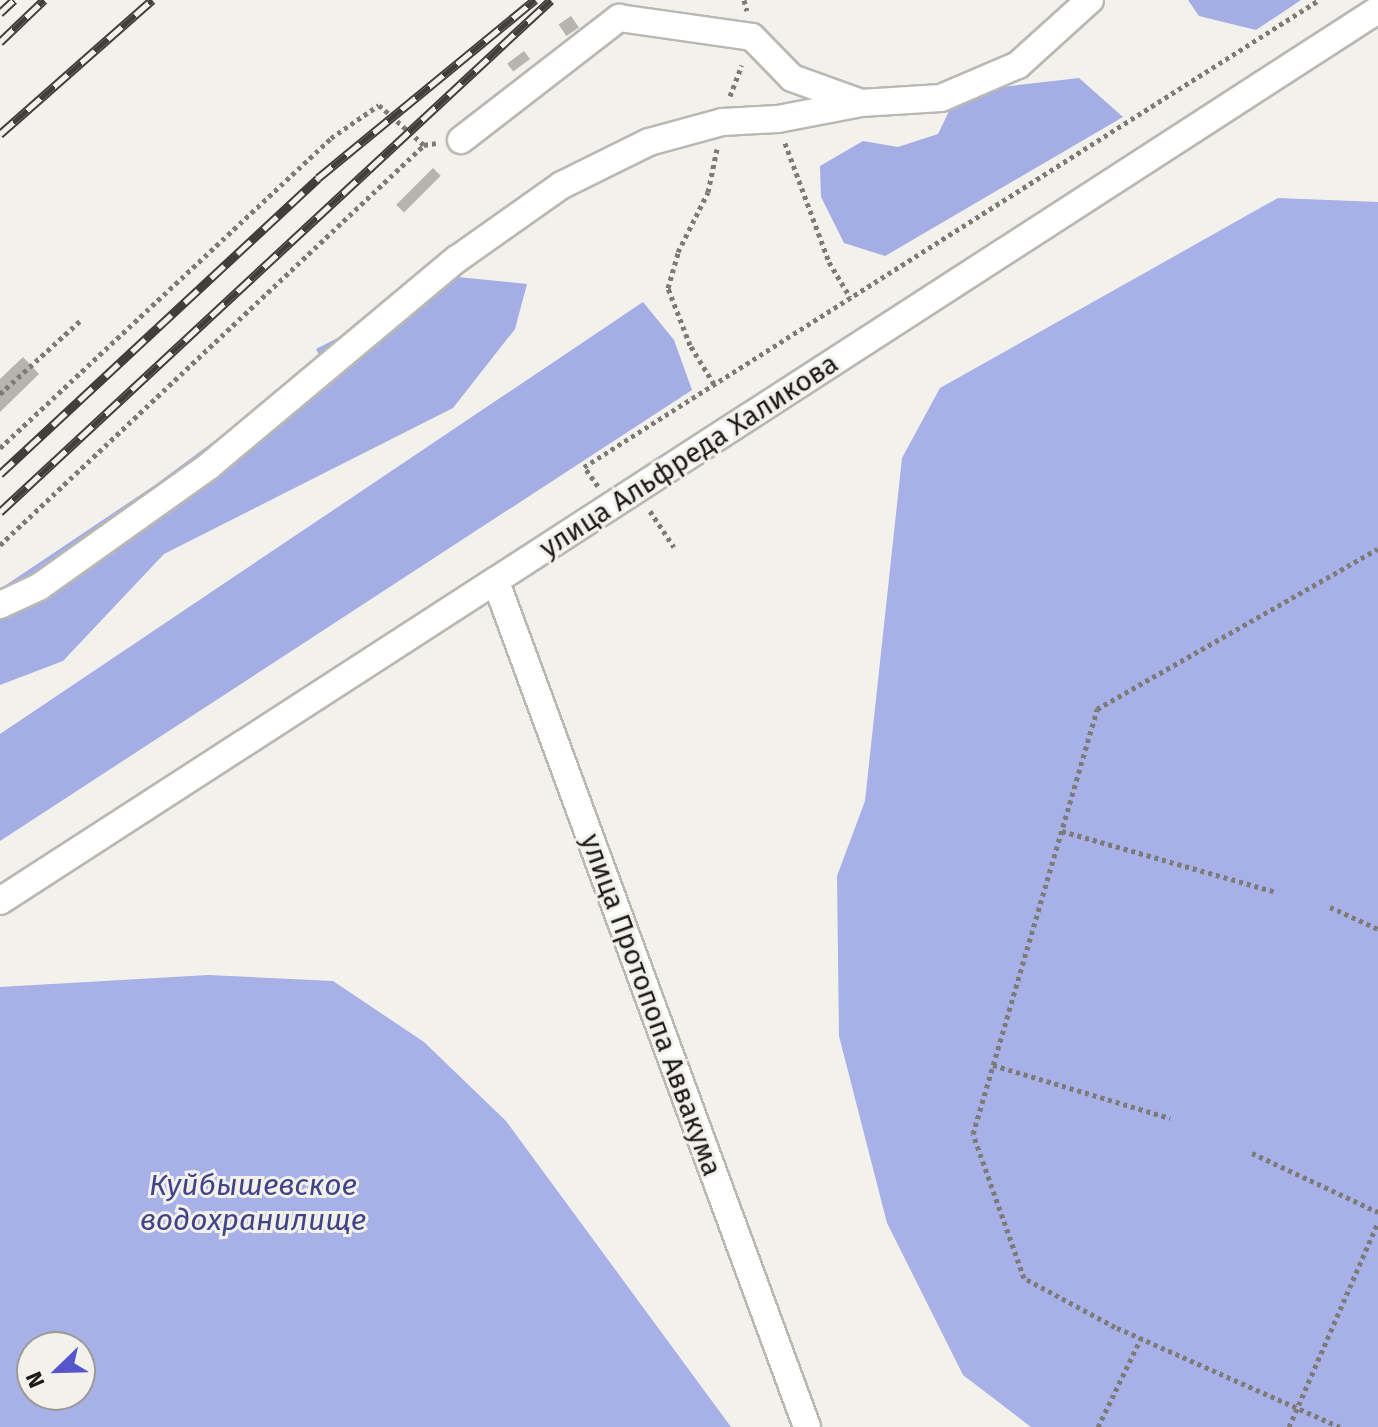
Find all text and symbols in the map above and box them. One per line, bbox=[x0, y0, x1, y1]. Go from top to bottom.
street label: улица Альфреда Халикова bbox=[533, 347, 845, 565]
street label: улица Протопопа Аввакума bbox=[573, 829, 729, 1181]
water label: Куйбышевское водохранилище bbox=[140, 1167, 366, 1238]
north arrow bbox=[16, 1331, 96, 1411]
text: N bbox=[20, 1368, 51, 1392]

